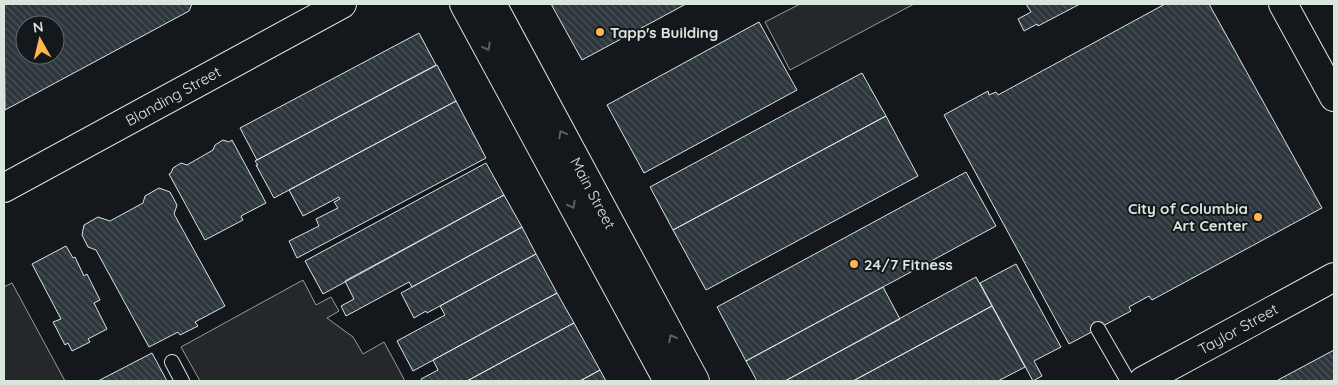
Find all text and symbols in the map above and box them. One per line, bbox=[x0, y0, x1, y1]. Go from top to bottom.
north arrow bbox=[15, 15, 65, 65]
text: N bbox=[32, 17, 45, 37]
place label: Tapp's Building bbox=[610, 23, 718, 42]
marker: Tapp's Building bbox=[594, 26, 606, 38]
one-way arrow bbox=[481, 41, 491, 50]
street label: Blanding Street bbox=[122, 62, 224, 130]
one-way arrow bbox=[558, 130, 568, 139]
street label: Main Street bbox=[566, 154, 620, 232]
place label: City of Columbia Art Center bbox=[1128, 199, 1248, 235]
one-way arrow bbox=[566, 200, 576, 209]
marker: City of Columbia Art Center bbox=[1252, 211, 1264, 223]
place label: 24/7 Fitness bbox=[864, 255, 953, 274]
marker: 24/7 Fitness bbox=[848, 258, 860, 270]
street label: Taylor Street bbox=[1195, 299, 1281, 359]
one-way arrow bbox=[668, 335, 678, 344]

